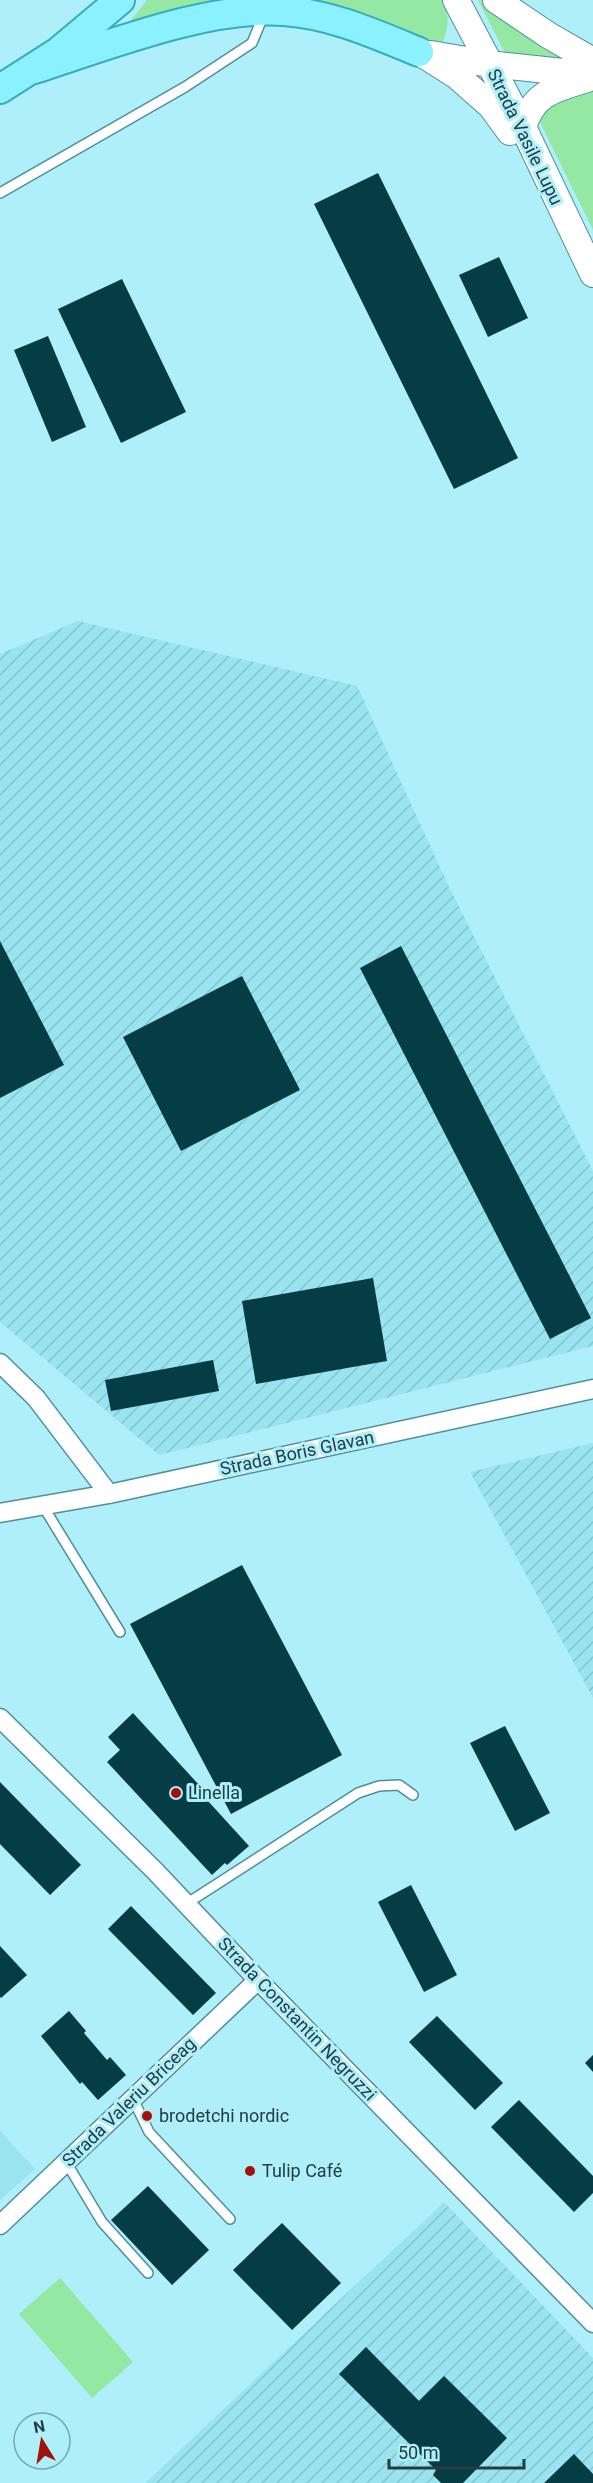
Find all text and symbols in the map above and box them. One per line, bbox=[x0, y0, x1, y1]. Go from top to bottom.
street label: Strada Vasile Lupu bbox=[483, 65, 567, 208]
street label: Strada Boris Glavan bbox=[218, 1426, 376, 1479]
place label: Linella bbox=[188, 1782, 240, 1803]
marker: Linella bbox=[169, 1786, 183, 1800]
street label: Strada Constantin Negruzzi bbox=[214, 1933, 381, 2105]
street label: Strada Valeriu Briceag bbox=[58, 2033, 200, 2171]
place label: brodetchi nordic bbox=[159, 2105, 289, 2126]
marker: brodetchi nordic bbox=[140, 2109, 154, 2123]
place label: Tulip Café bbox=[262, 2160, 342, 2181]
marker: Tulip Café bbox=[243, 2164, 257, 2178]
north arrow bbox=[12, 2411, 72, 2471]
text: N bbox=[32, 2416, 47, 2437]
scale bar bbox=[389, 2432, 524, 2470]
text: 50 m bbox=[398, 2442, 438, 2463]

